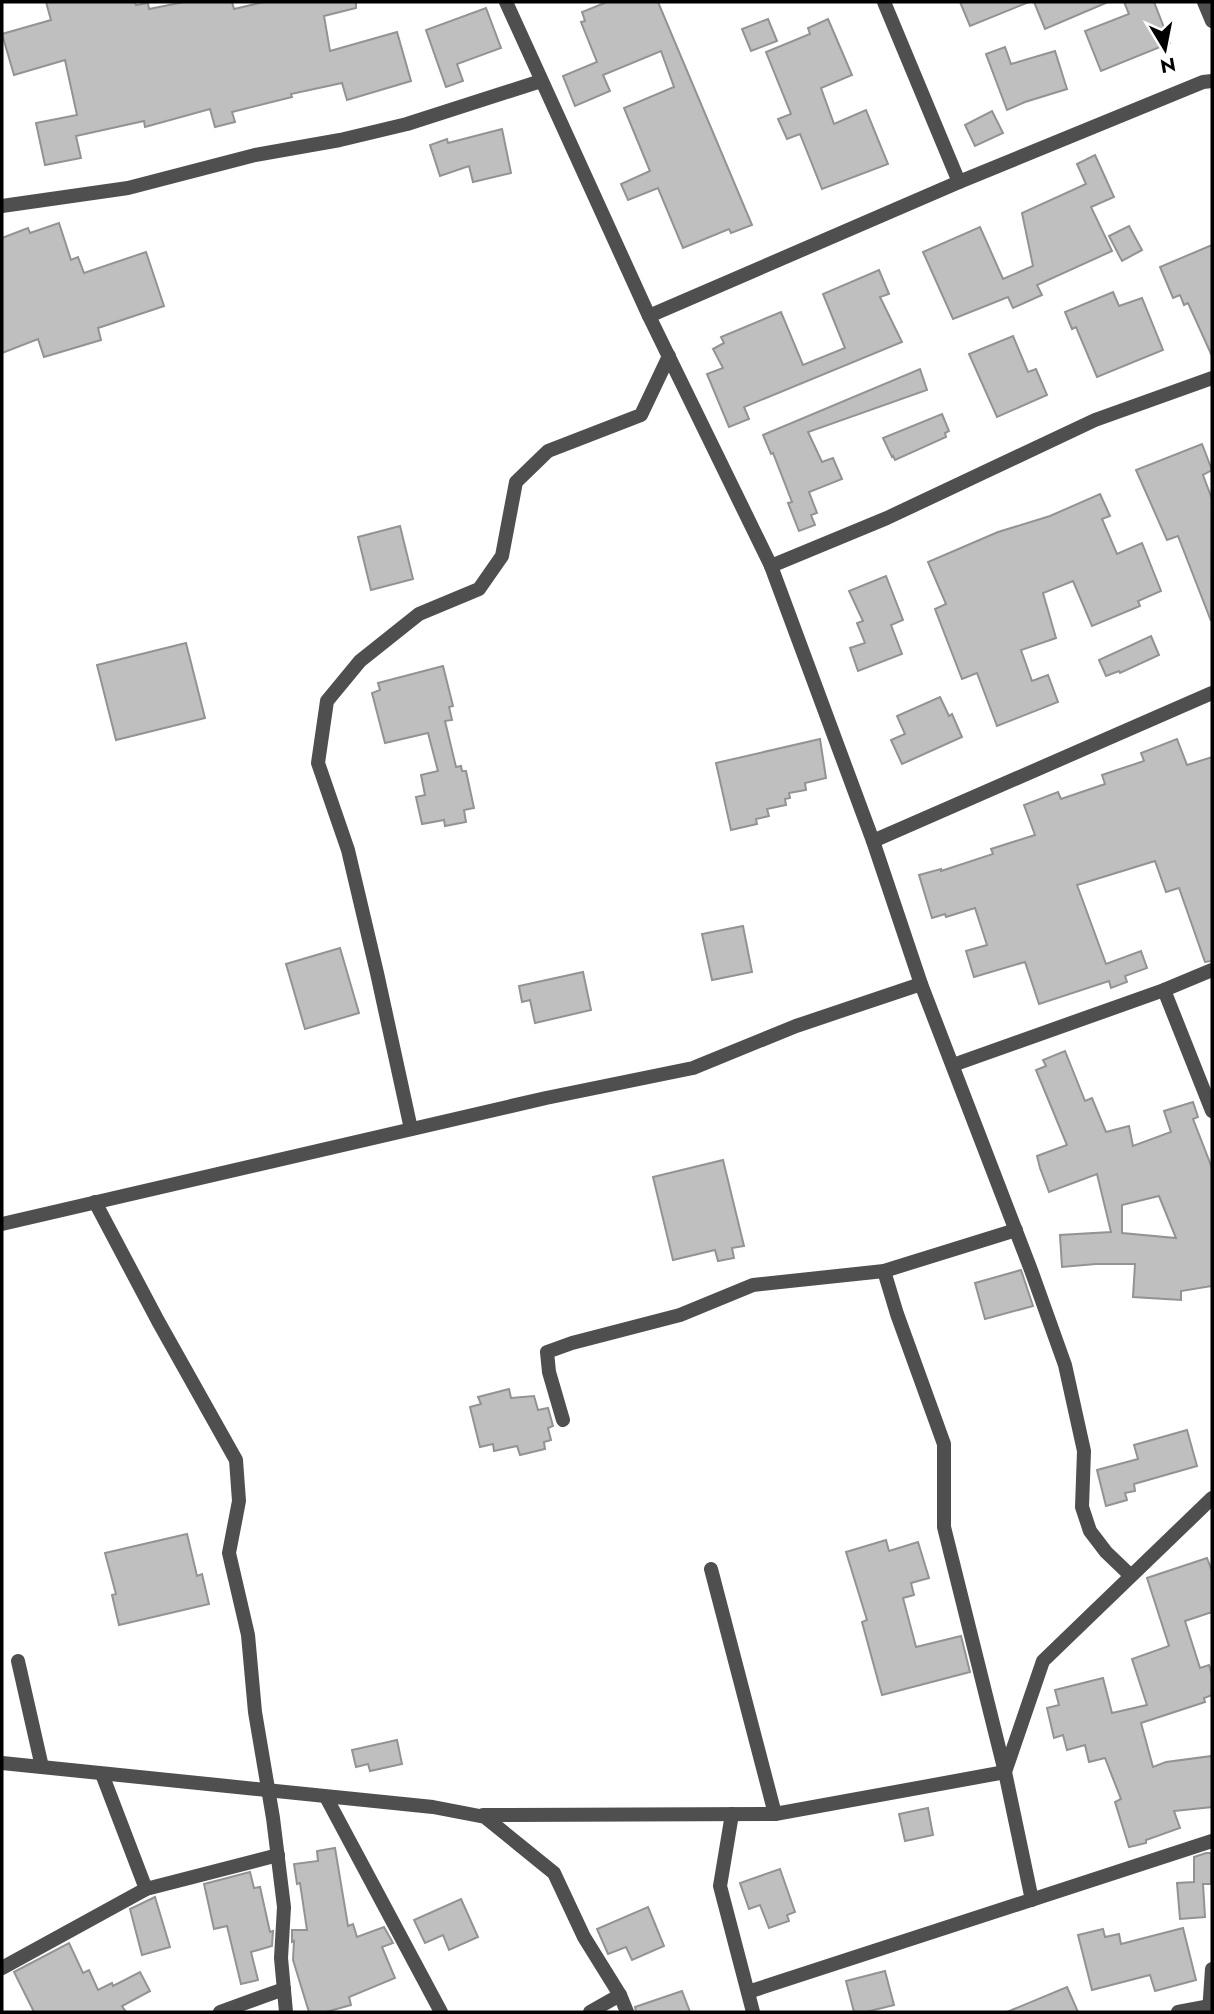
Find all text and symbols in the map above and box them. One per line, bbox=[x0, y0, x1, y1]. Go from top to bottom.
north arrow bbox=[1130, 14, 1200, 84]
text: N bbox=[1158, 51, 1178, 80]

